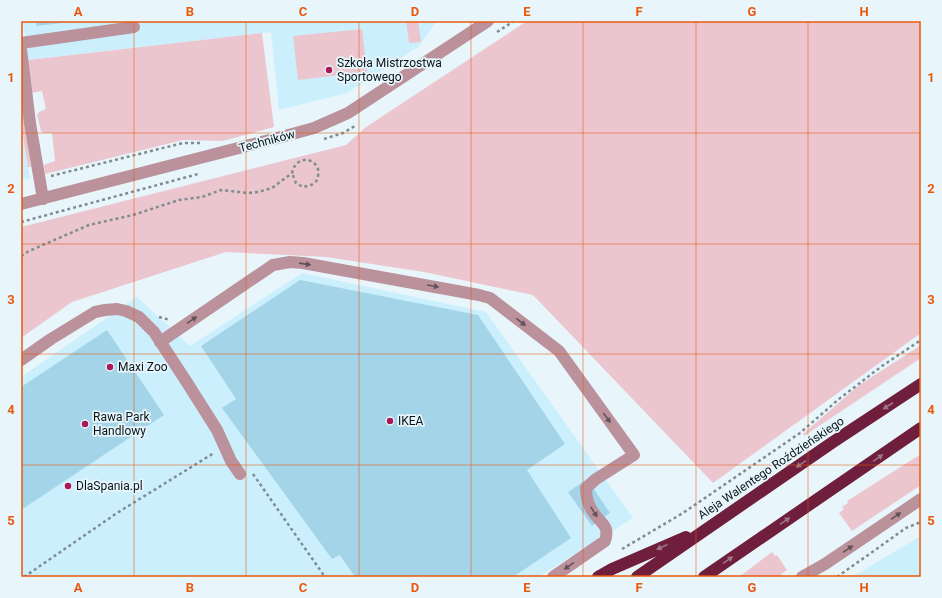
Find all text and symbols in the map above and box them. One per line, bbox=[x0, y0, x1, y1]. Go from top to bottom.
text: A bbox=[74, 4, 83, 19]
text: B bbox=[186, 4, 194, 19]
text: C bbox=[299, 4, 308, 19]
text: D bbox=[411, 4, 419, 19]
text: E bbox=[523, 4, 531, 19]
text: F bbox=[635, 4, 643, 19]
text: G bbox=[748, 4, 757, 19]
text: H bbox=[859, 4, 869, 19]
place label: Szkoła Mistrzostwa Sportowego bbox=[337, 56, 442, 84]
marker: Szkoła Mistrzostwa Sportowego bbox=[324, 65, 334, 75]
text: 1 bbox=[7, 70, 15, 85]
text: 1 bbox=[927, 70, 935, 85]
street label: Techników bbox=[238, 127, 296, 155]
text: 2 bbox=[7, 181, 15, 196]
text: 2 bbox=[927, 181, 935, 196]
one-way arrow bbox=[299, 261, 311, 267]
one-way arrow bbox=[427, 284, 439, 290]
text: 3 bbox=[7, 292, 15, 307]
text: 3 bbox=[927, 292, 935, 307]
one-way arrow bbox=[187, 316, 198, 324]
one-way arrow bbox=[516, 317, 527, 326]
place label: Maxi Zoo bbox=[118, 360, 168, 374]
marker: Maxi Zoo bbox=[105, 362, 115, 372]
text: 4 bbox=[7, 402, 15, 417]
one-way arrow bbox=[883, 402, 894, 410]
text: 4 bbox=[927, 402, 935, 417]
place label: Rawa Park Handlowy bbox=[93, 410, 151, 438]
one-way arrow bbox=[603, 412, 611, 423]
place label: IKEA bbox=[398, 414, 424, 428]
street label: Aleja Walentego Roździeńskiego bbox=[695, 414, 847, 522]
marker: IKEA bbox=[385, 416, 395, 426]
marker: Rawa Park Handlowy bbox=[80, 419, 90, 429]
one-way arrow bbox=[872, 454, 883, 461]
one-way arrow bbox=[796, 460, 806, 468]
place label: DlaSpania.pl bbox=[76, 479, 143, 493]
marker: DlaSpania.pl bbox=[63, 481, 73, 491]
one-way arrow bbox=[591, 506, 598, 517]
one-way arrow bbox=[891, 512, 901, 520]
text: 5 bbox=[7, 513, 15, 528]
text: 5 bbox=[927, 513, 935, 528]
one-way arrow bbox=[780, 517, 790, 525]
one-way arrow bbox=[656, 544, 668, 550]
one-way arrow bbox=[843, 545, 853, 553]
one-way arrow bbox=[723, 556, 734, 564]
one-way arrow bbox=[564, 561, 574, 569]
text: A bbox=[74, 580, 83, 595]
text: B bbox=[186, 580, 194, 595]
text: C bbox=[299, 580, 308, 595]
text: D bbox=[411, 580, 419, 595]
text: E bbox=[523, 580, 531, 595]
text: F bbox=[635, 580, 643, 595]
text: G bbox=[748, 580, 757, 595]
text: H bbox=[859, 580, 869, 595]

